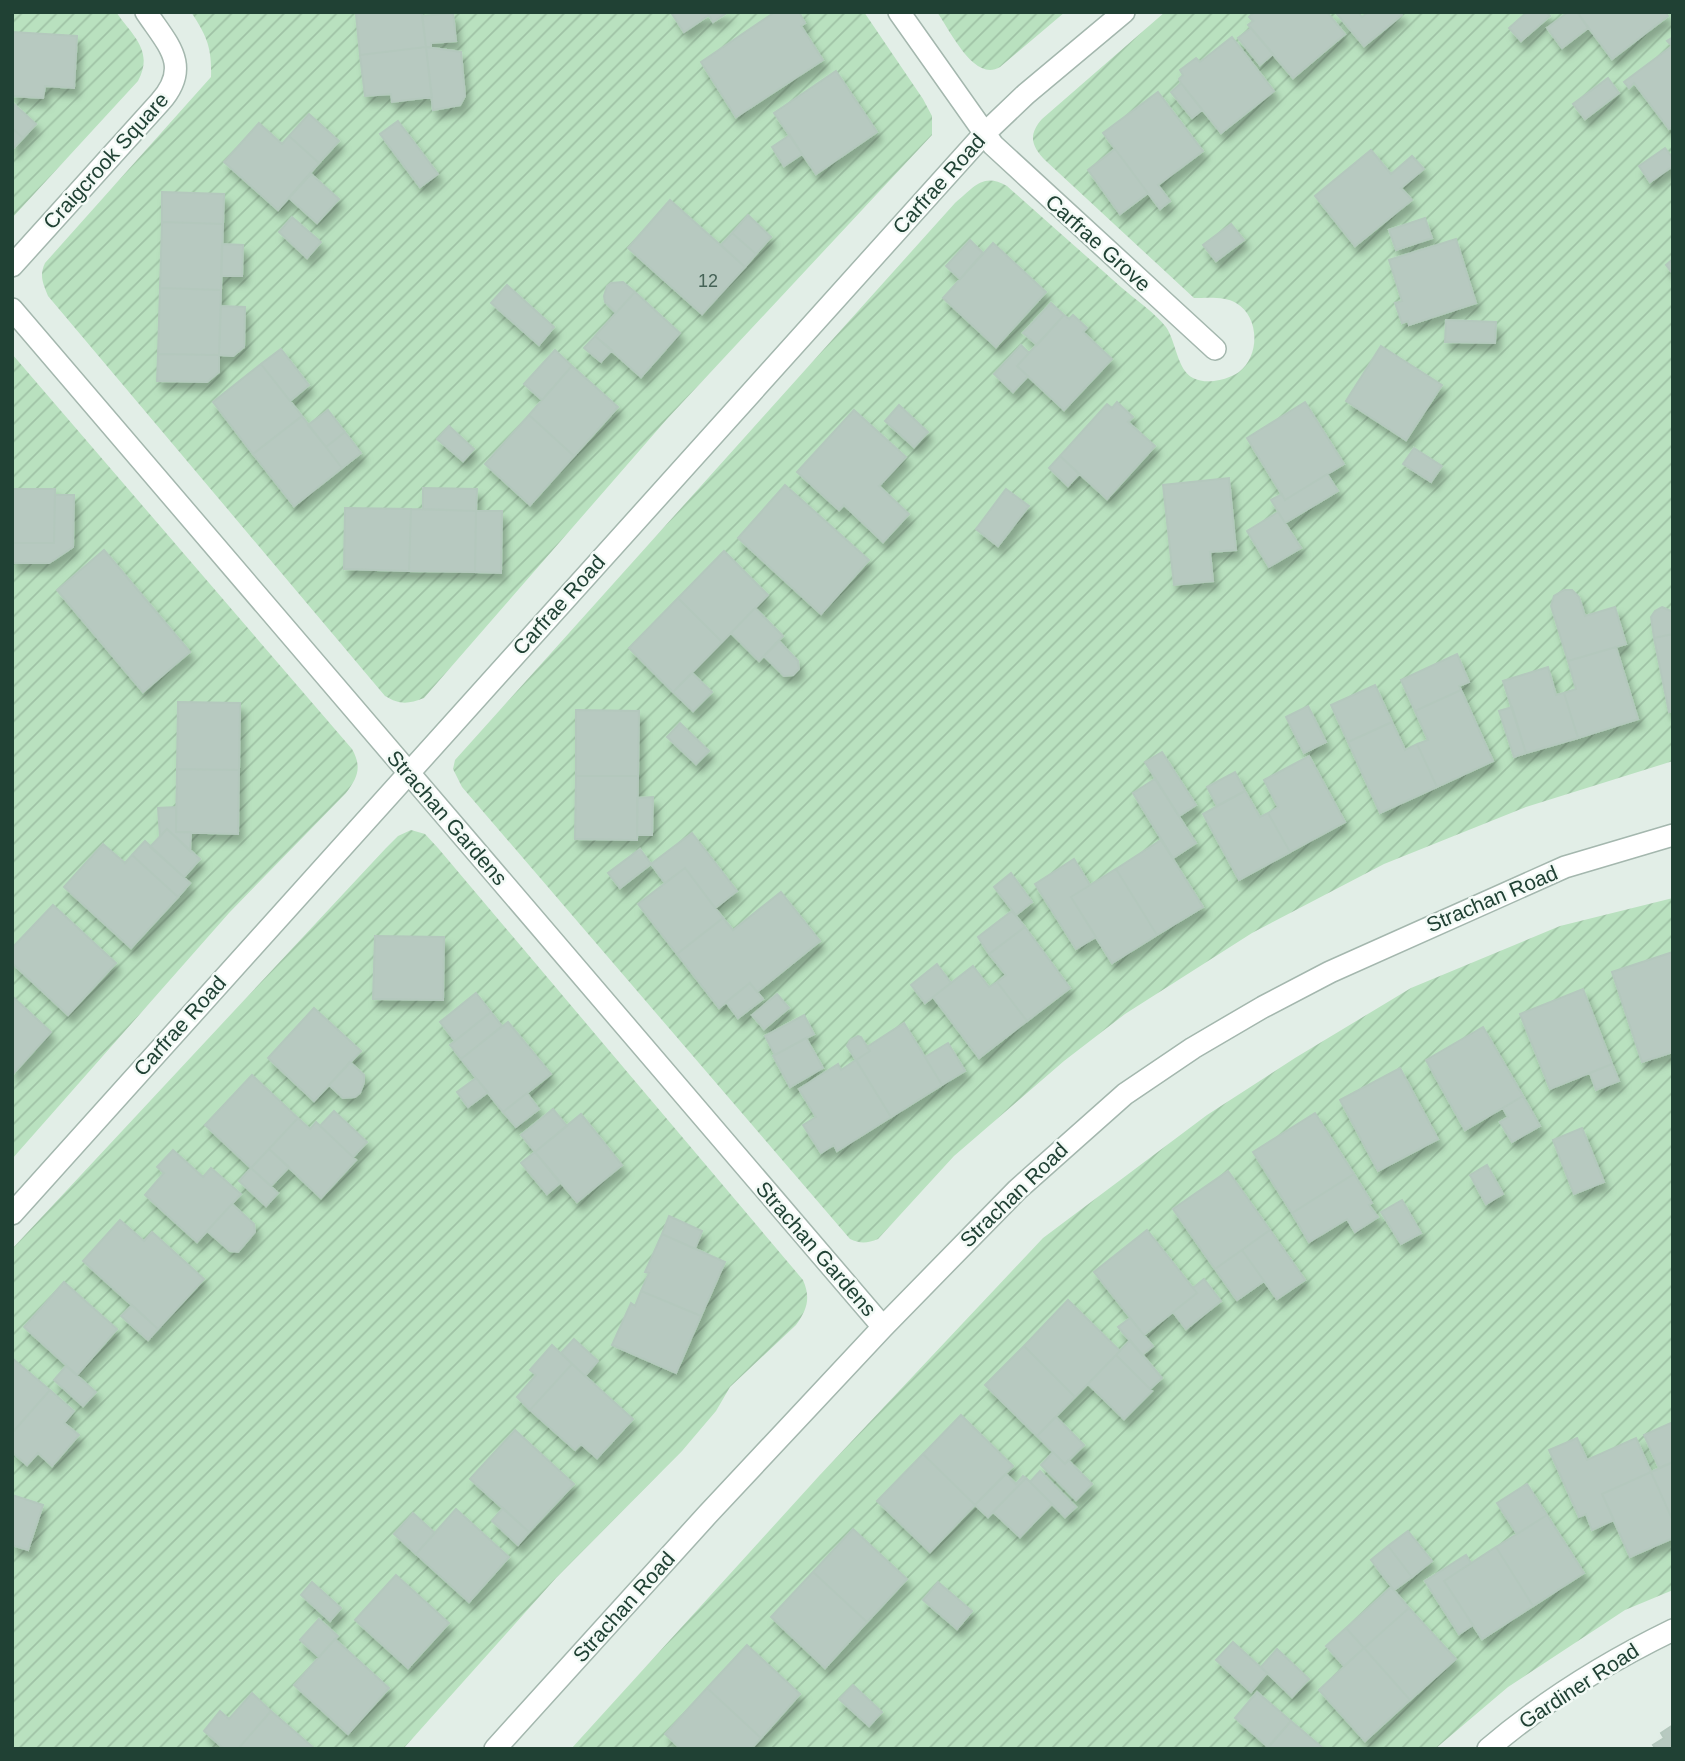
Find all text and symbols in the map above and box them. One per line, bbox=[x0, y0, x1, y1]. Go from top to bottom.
street label: Craigcrook Square bbox=[39, 88, 173, 233]
street label: Carfrae Road bbox=[888, 129, 989, 238]
street label: Carfrae Grove bbox=[1041, 190, 1155, 296]
house number: 12 bbox=[698, 271, 718, 291]
street label: Carfrae Road bbox=[508, 550, 609, 659]
street label: Strachan Gardens bbox=[383, 746, 512, 890]
street label: Strachan Road bbox=[1423, 861, 1561, 936]
street label: Carfrae Road bbox=[129, 971, 230, 1080]
street label: Strachan Road bbox=[955, 1138, 1072, 1252]
street label: Strachan Gardens bbox=[752, 1177, 881, 1321]
street label: Strachan Road bbox=[568, 1547, 679, 1666]
street label: Gardiner Road bbox=[1515, 1638, 1643, 1733]

